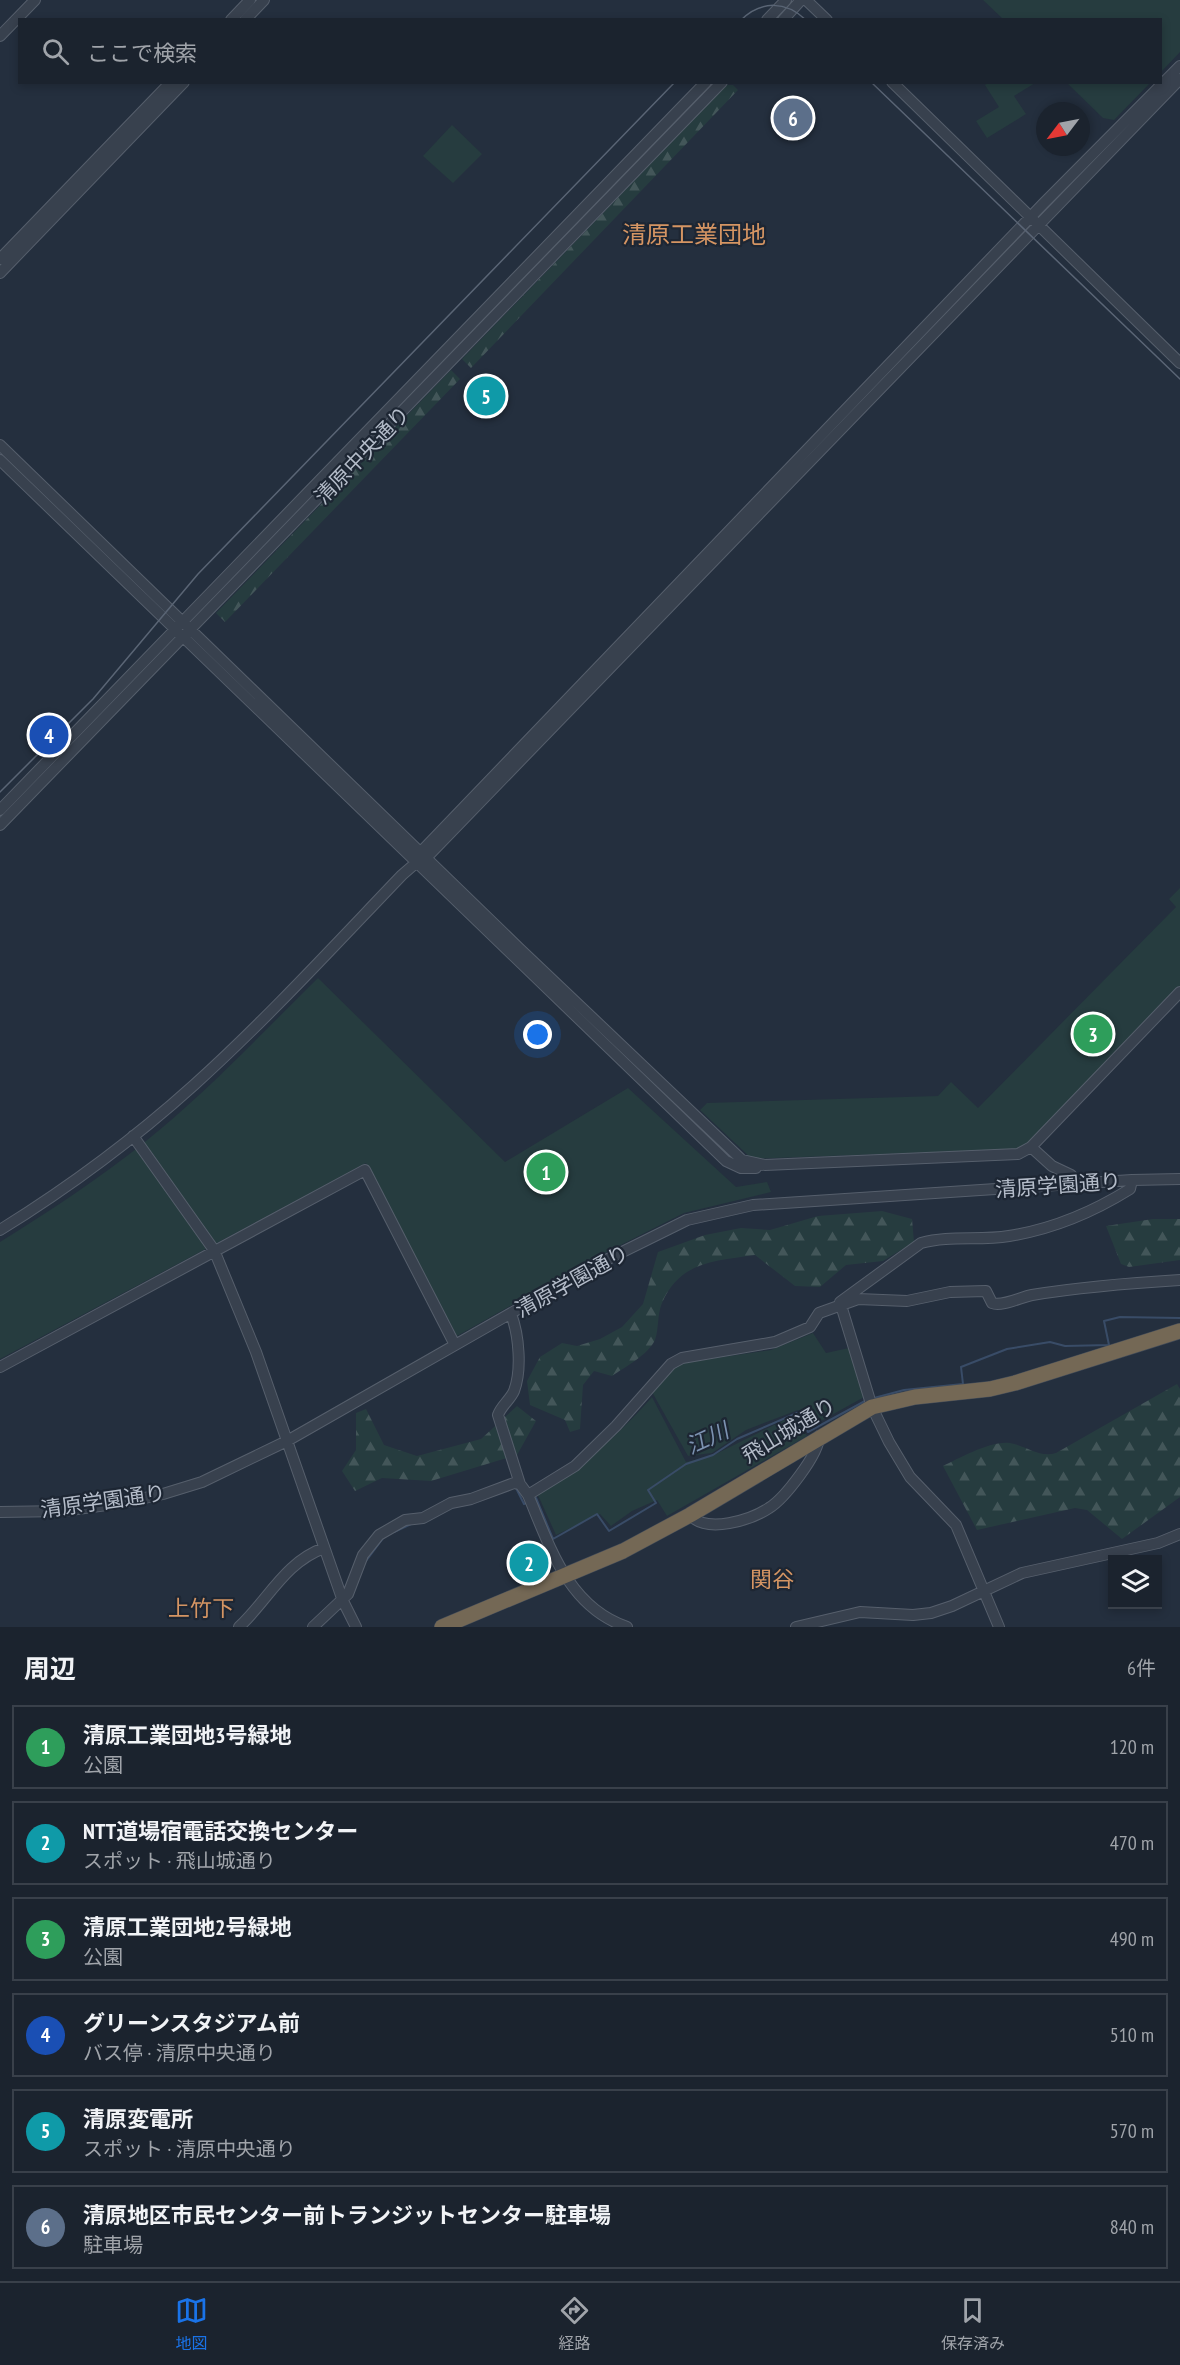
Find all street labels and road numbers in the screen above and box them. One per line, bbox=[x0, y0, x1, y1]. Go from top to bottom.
street label: 清原中央通り bbox=[309, 400, 415, 510]
street label: 清原学園通り bbox=[994, 1167, 1122, 1203]
street label: 清原学園通り bbox=[510, 1239, 634, 1323]
street label: 飛山城通り bbox=[737, 1391, 841, 1469]
street label: 清原学園通り bbox=[39, 1479, 167, 1523]

